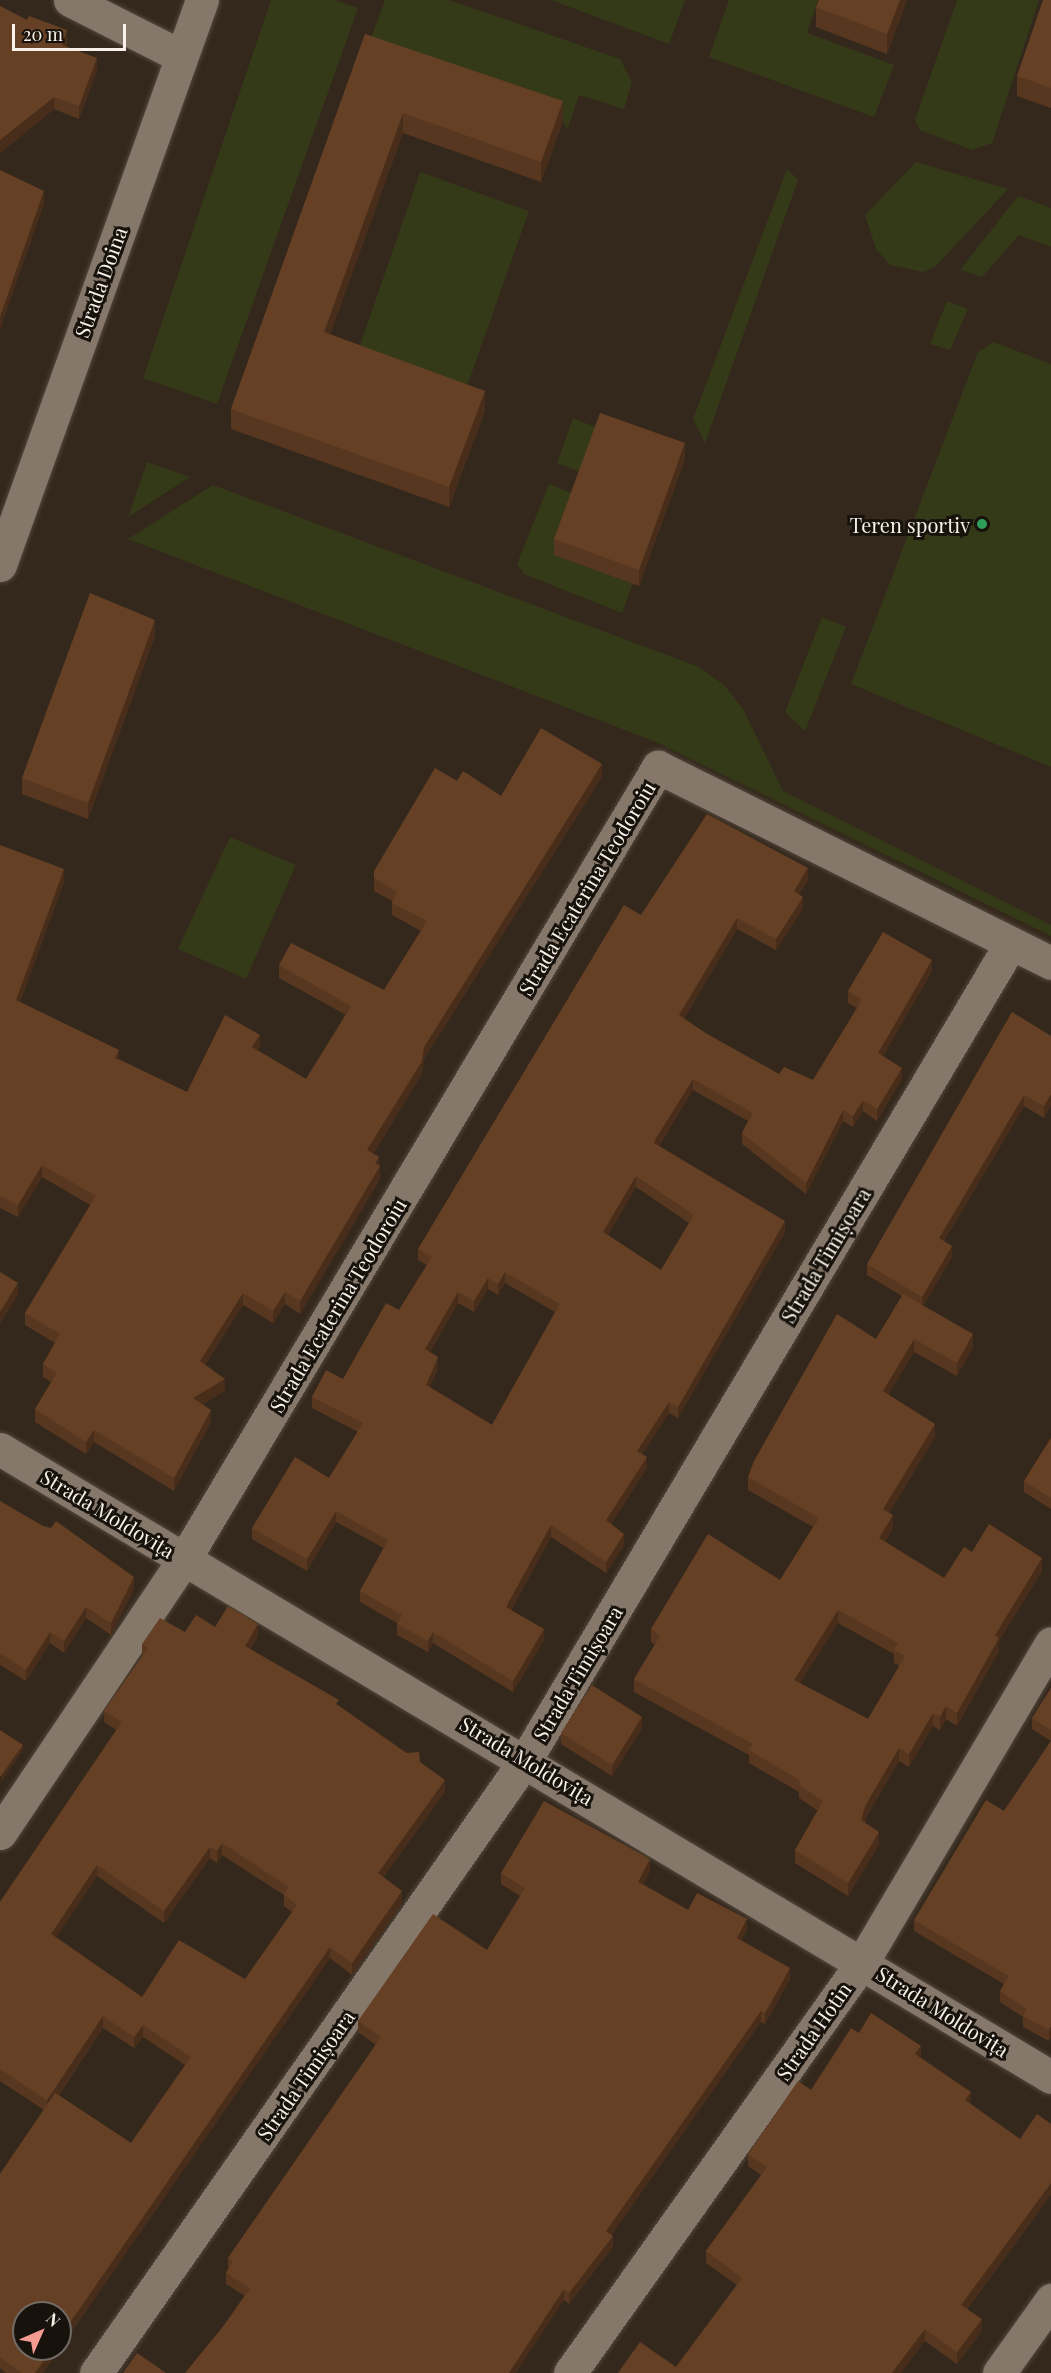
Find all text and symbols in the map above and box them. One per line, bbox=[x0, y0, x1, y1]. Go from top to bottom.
scale bar bbox=[15, 12, 129, 50]
text: 20 m bbox=[23, 22, 63, 46]
street label: Strada Doina bbox=[69, 223, 131, 341]
place label: Teren sportiv bbox=[850, 512, 970, 536]
marker: Teren sportiv bbox=[975, 517, 989, 531]
street label: Strada Ecaterina Teodoroiu bbox=[512, 776, 660, 1000]
street label: Strada Timișoara bbox=[775, 1183, 875, 1327]
street label: Strada Ecaterina Teodoroiu bbox=[263, 1193, 411, 1417]
street label: Strada Moldovița bbox=[37, 1464, 179, 1562]
street label: Strada Timișoara bbox=[527, 1601, 627, 1745]
street label: Strada Moldovița bbox=[456, 1711, 598, 1809]
street label: Strada Moldovița bbox=[872, 1961, 1014, 2061]
street label: Strada Hotin bbox=[770, 1977, 856, 2085]
street label: Strada Timișoara bbox=[251, 2005, 359, 2145]
north arrow bbox=[12, 2301, 72, 2361]
text: N bbox=[42, 2308, 65, 2331]

